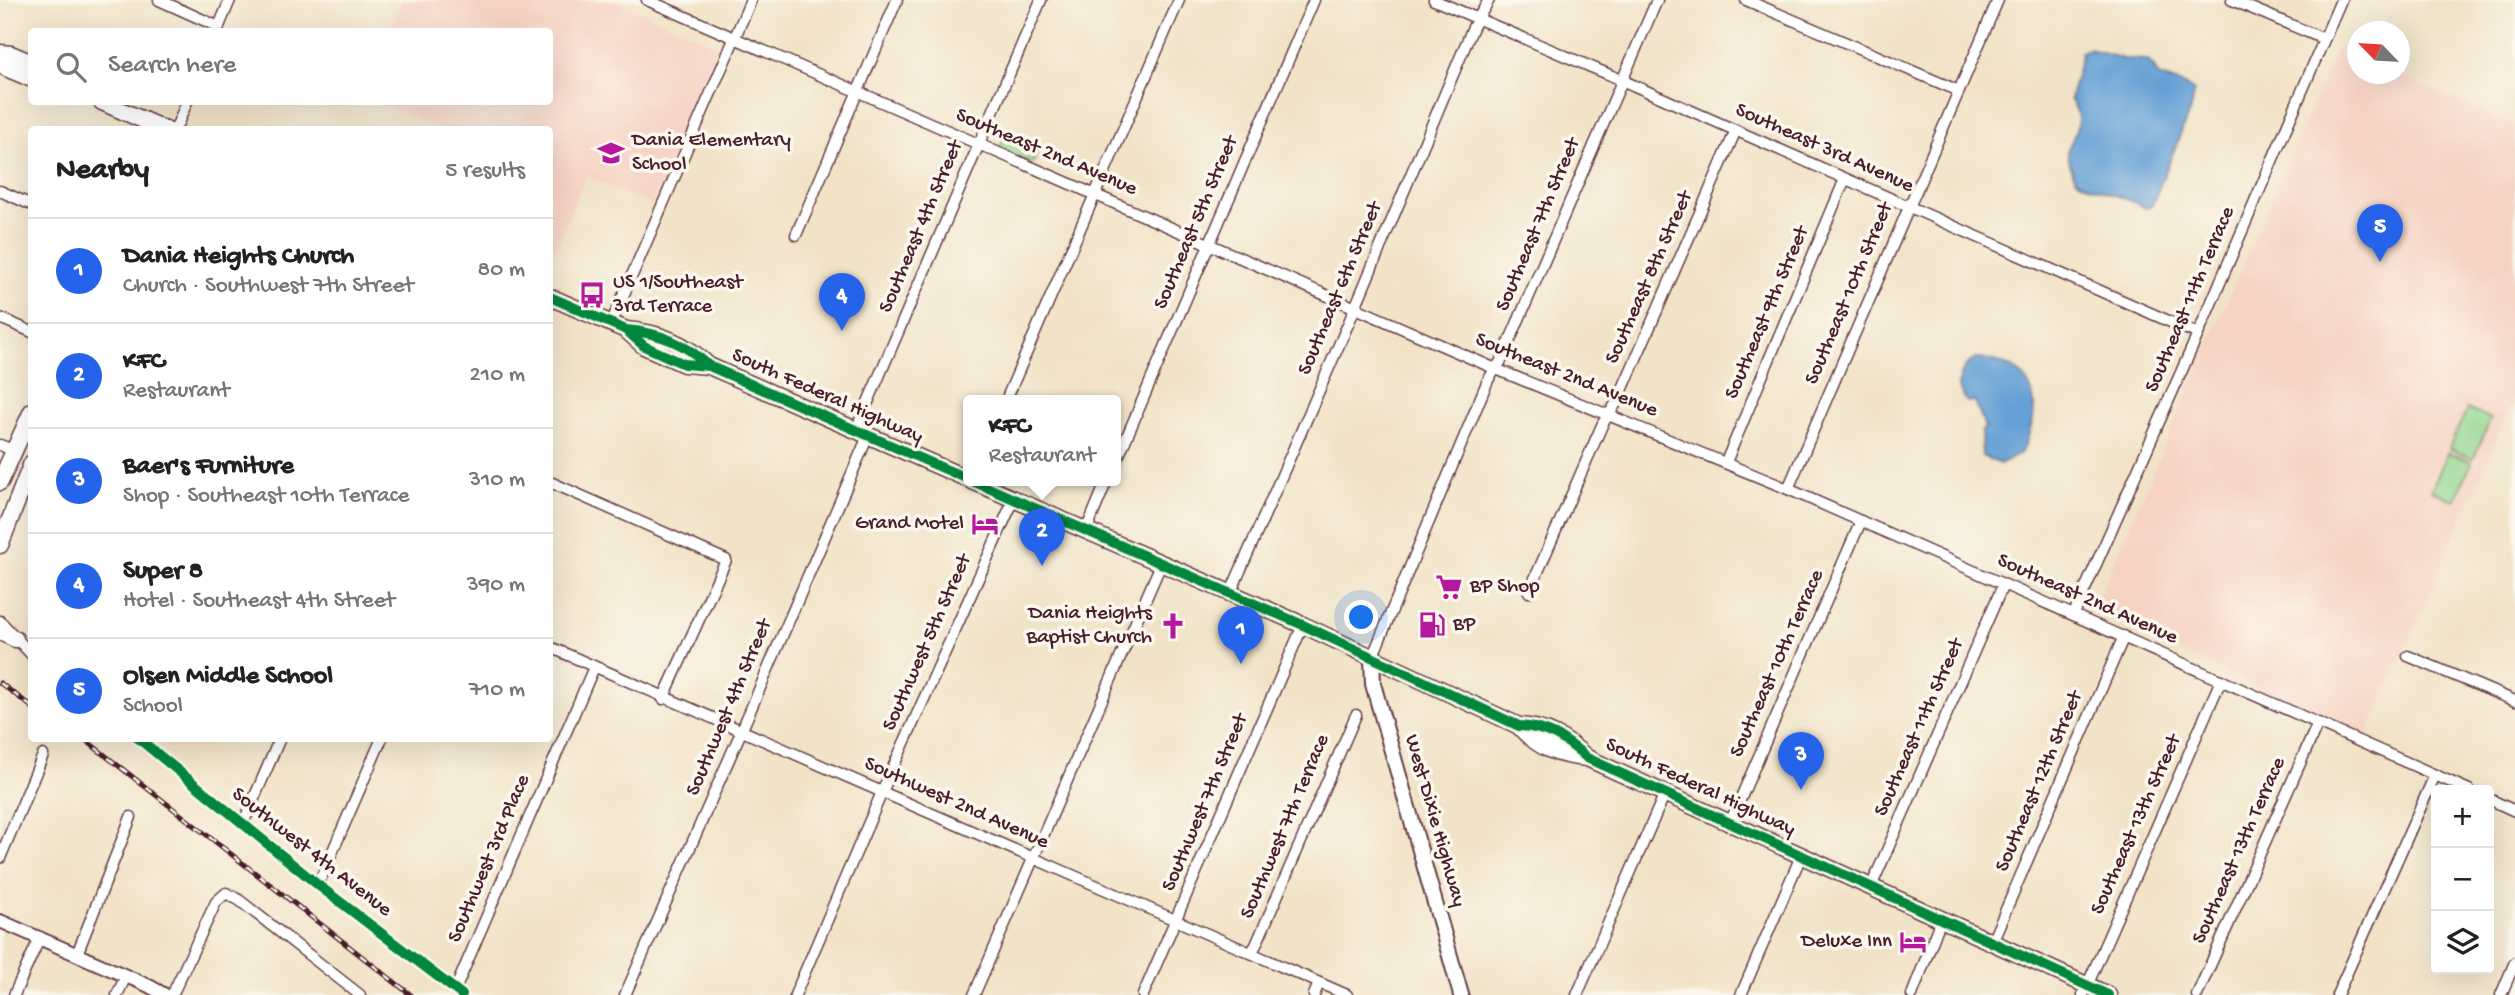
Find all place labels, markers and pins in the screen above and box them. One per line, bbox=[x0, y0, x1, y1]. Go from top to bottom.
place label: Dania Elementary School bbox=[630, 129, 791, 178]
school or university icon: Dania Elementary School bbox=[596, 138, 626, 168]
pin: 5 bbox=[2357, 204, 2403, 262]
place label: US 1/Southeast 3rd Terrace bbox=[612, 271, 745, 320]
pin: 4 bbox=[819, 273, 865, 331]
bus stop icon: US 1/Southeast 3rd Terrace bbox=[577, 280, 607, 310]
pin: 2 bbox=[1019, 508, 1065, 566]
hotel icon: Grand Motel bbox=[970, 509, 1000, 539]
place label: Grand Motel bbox=[855, 512, 964, 537]
supermarket icon: BP Shop bbox=[1434, 572, 1464, 602]
place label: BP Shop bbox=[1469, 575, 1540, 600]
place label: Dania Heights Baptist Church bbox=[1026, 602, 1153, 651]
pin: 1 bbox=[1218, 606, 1264, 664]
fuel station icon: BP bbox=[1417, 610, 1447, 640]
church icon: Dania Heights Baptist Church bbox=[1158, 611, 1188, 641]
place label: BP bbox=[1452, 613, 1476, 638]
pin: 3 bbox=[1778, 732, 1824, 790]
hotel icon: Deluxe Inn bbox=[1898, 927, 1928, 957]
place label: Deluxe Inn bbox=[1799, 930, 1892, 955]

